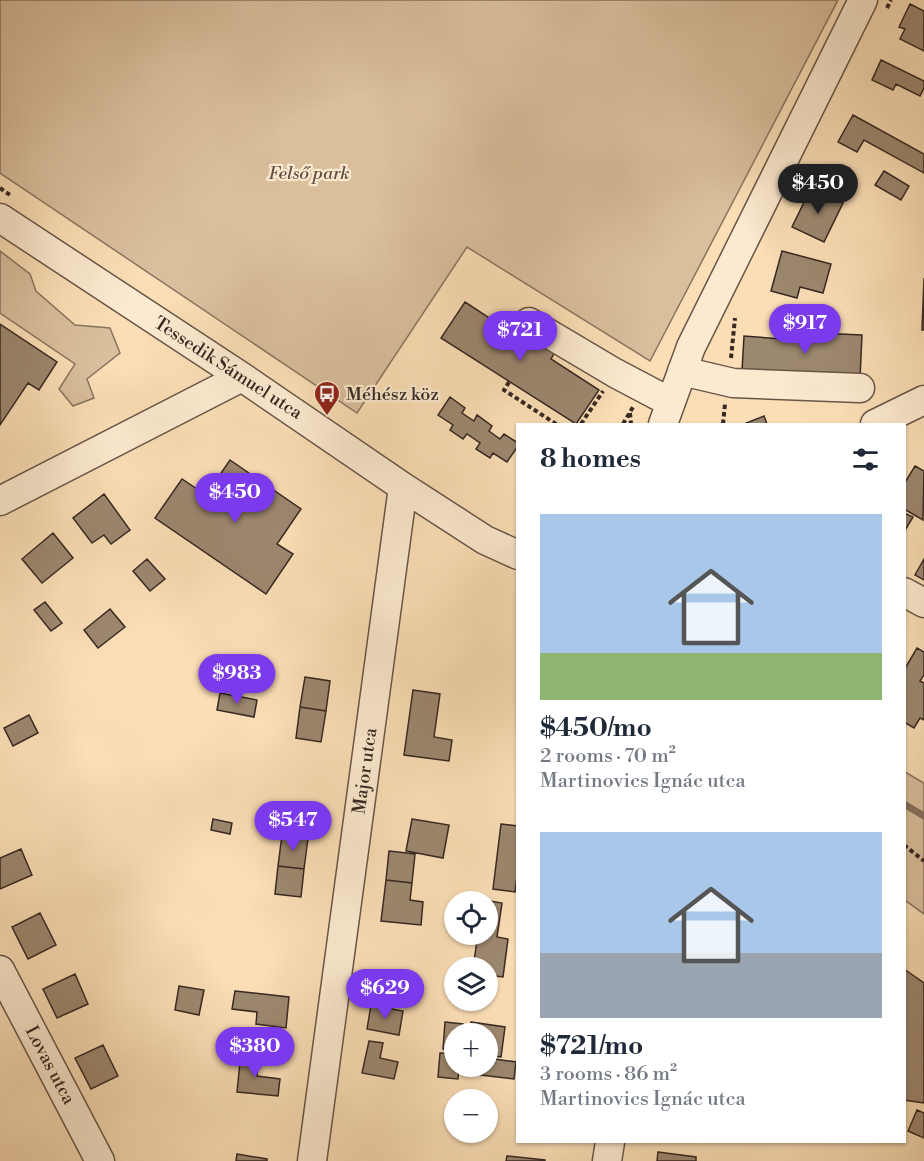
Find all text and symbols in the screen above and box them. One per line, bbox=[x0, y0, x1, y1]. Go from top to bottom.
park label: Felső park bbox=[268, 162, 350, 185]
pin: $450 bbox=[782, 164, 854, 215]
text: $450 bbox=[792, 171, 844, 196]
pin: $917 bbox=[769, 304, 841, 355]
street label: Tessedik Sámuel utca bbox=[149, 311, 307, 425]
pin: $721 bbox=[484, 311, 556, 362]
text: $917 bbox=[783, 311, 827, 336]
text: $721 bbox=[497, 318, 543, 343]
bus stop icon: Méhész köz bbox=[312, 379, 342, 417]
place label: Méhész köz bbox=[346, 383, 439, 406]
text: 8 homes bbox=[540, 443, 641, 475]
icon: filters bbox=[849, 443, 882, 476]
pin: $450 bbox=[199, 473, 271, 524]
text: $450 bbox=[209, 480, 261, 505]
icon: home bbox=[657, 553, 765, 661]
pin: $983 bbox=[201, 654, 273, 705]
text: $983 bbox=[212, 661, 262, 686]
text: $450/mo bbox=[540, 712, 652, 744]
street label: Major utca bbox=[348, 725, 383, 816]
text: 2 rooms · 70 m² bbox=[540, 744, 676, 769]
text: Martinovics Ignác utca bbox=[540, 769, 746, 794]
pin: $547 bbox=[257, 801, 329, 852]
text: $547 bbox=[269, 808, 317, 833]
icon: home bbox=[657, 871, 765, 979]
map controls bbox=[444, 891, 498, 1143]
button: locate bbox=[444, 891, 498, 945]
button: layers bbox=[444, 957, 498, 1011]
pin: $629 bbox=[349, 969, 421, 1020]
text: $629 bbox=[360, 976, 410, 1001]
street label: Lovas utca bbox=[20, 1022, 81, 1109]
button: + bbox=[444, 1023, 498, 1077]
pin: $380 bbox=[219, 1027, 291, 1078]
text: $721/mo bbox=[540, 1030, 643, 1062]
text: $380 bbox=[229, 1034, 281, 1059]
text: 3 rooms · 86 m² bbox=[540, 1062, 677, 1087]
text: Martinovics Ignác utca bbox=[540, 1087, 746, 1112]
button: − bbox=[444, 1089, 498, 1143]

